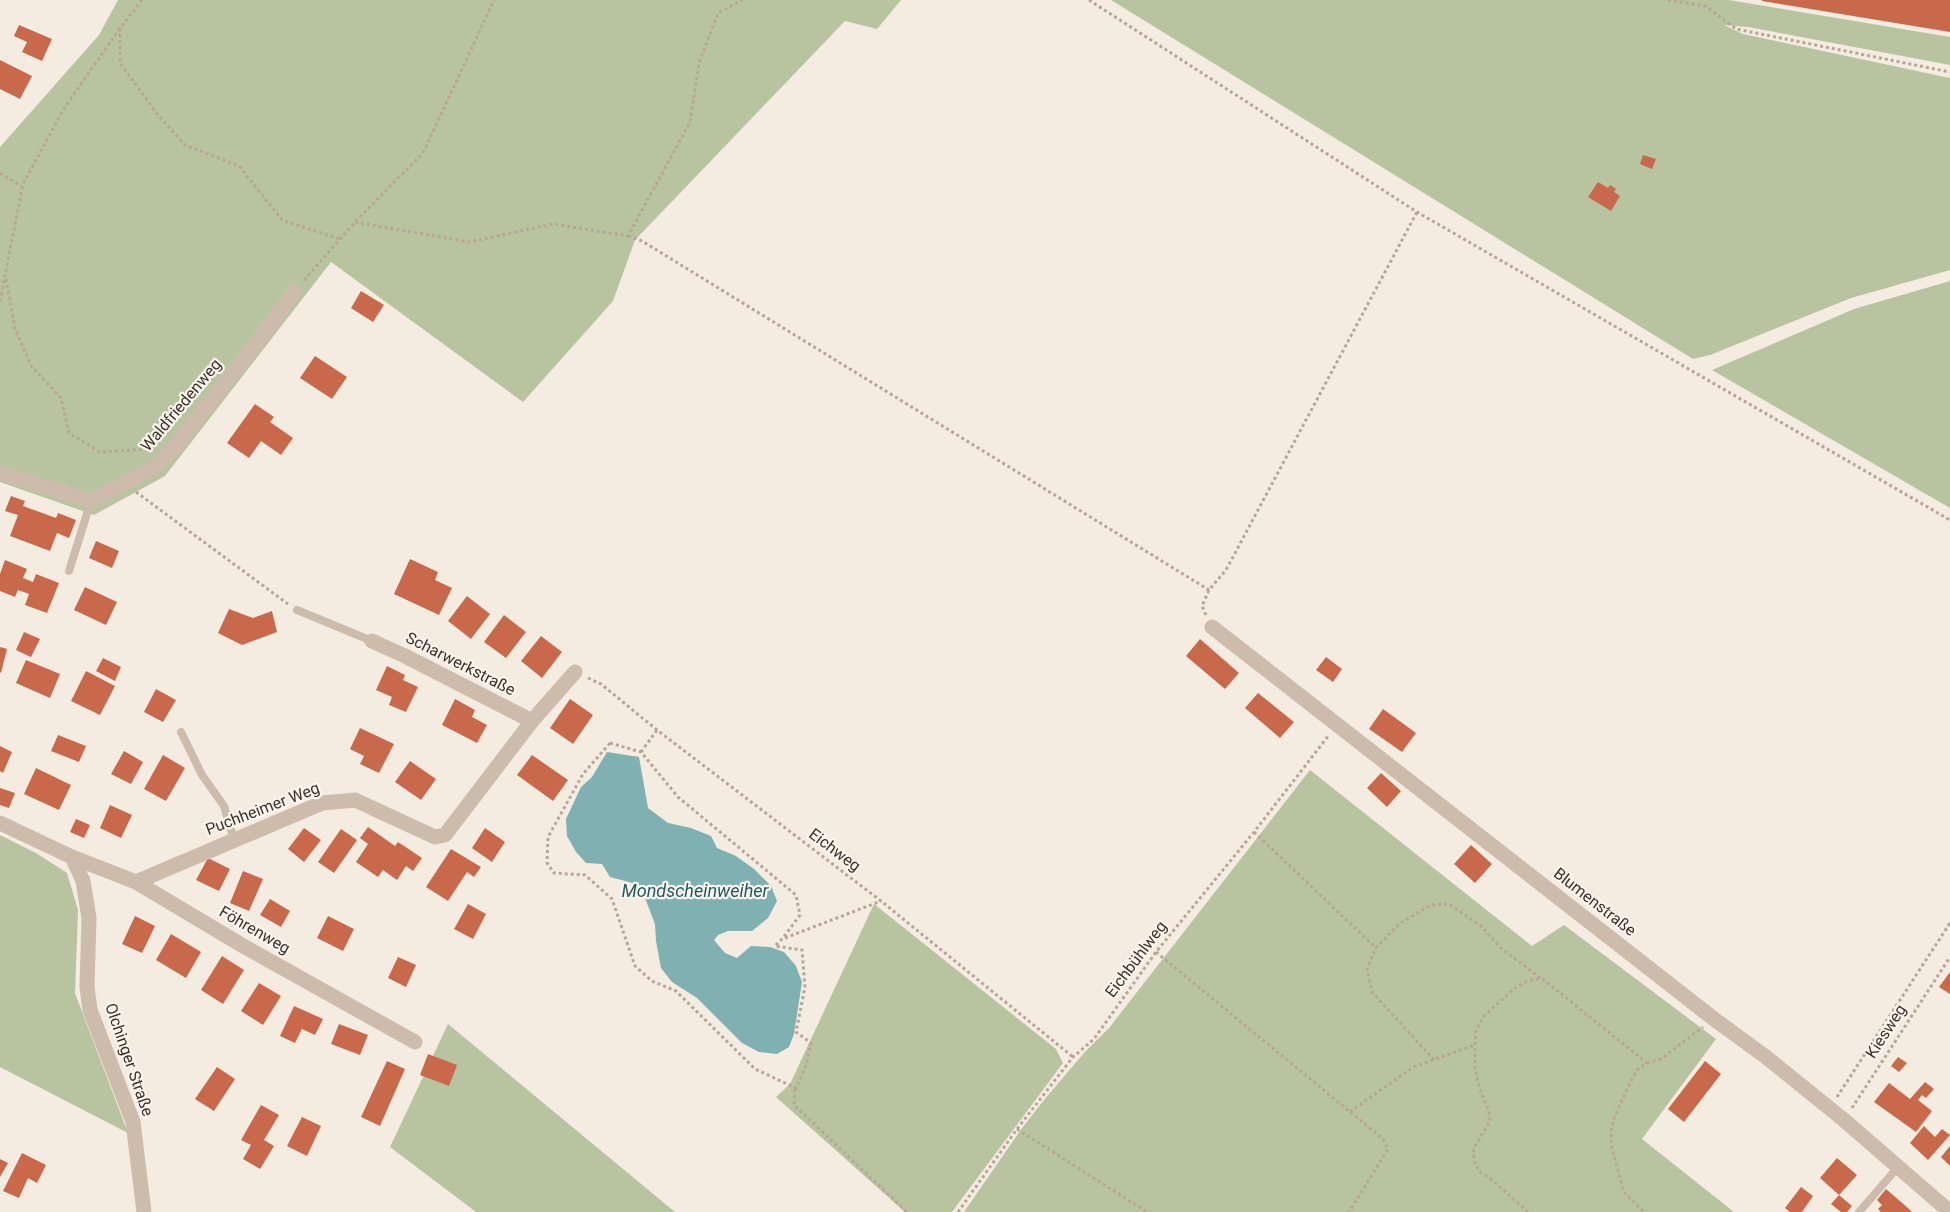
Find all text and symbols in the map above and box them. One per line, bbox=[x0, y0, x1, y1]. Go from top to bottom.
street label: Waldfriedenweg bbox=[138, 356, 226, 456]
street label: Scharwerkstraße bbox=[402, 629, 518, 701]
street label: Puchheimer Weg bbox=[203, 779, 323, 841]
street label: Eichweg bbox=[804, 825, 864, 877]
street label: Blumenstraße bbox=[1549, 865, 1639, 941]
water label: Mondscheinweiher bbox=[622, 881, 768, 903]
street label: Föhrenweg bbox=[215, 903, 293, 959]
street label: Eichbühlweg bbox=[1102, 918, 1172, 1002]
street label: Olchinger Straße bbox=[100, 1001, 156, 1119]
street label: Kiesweg bbox=[1863, 1002, 1911, 1062]

